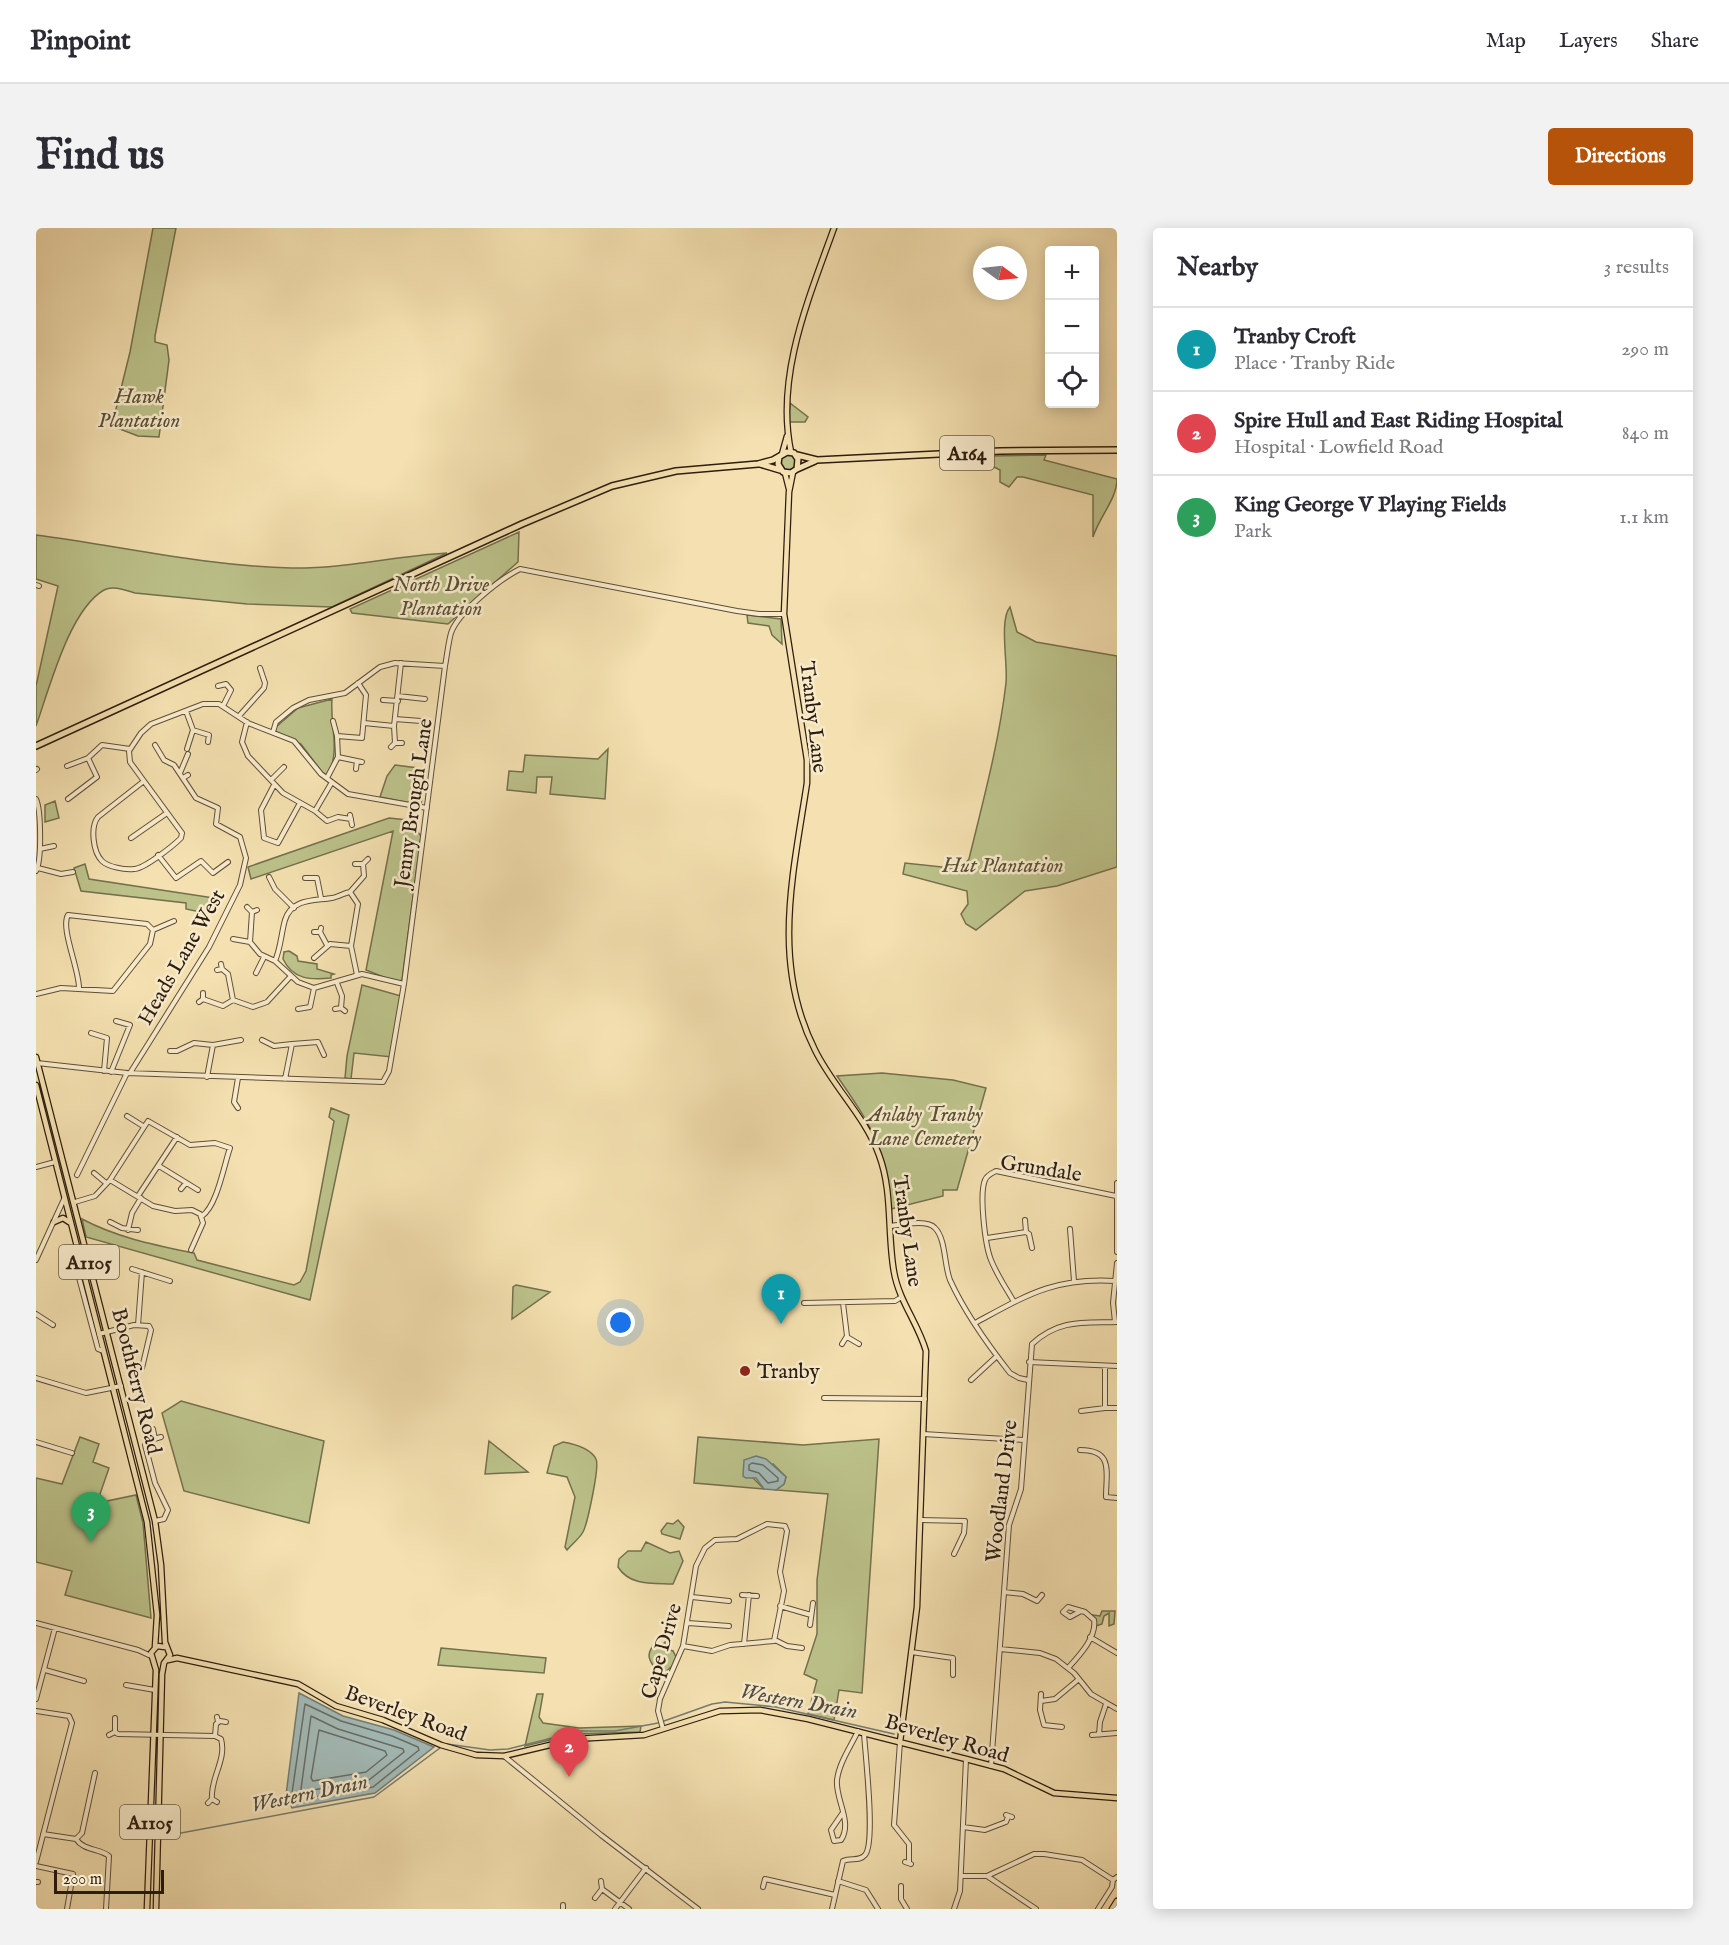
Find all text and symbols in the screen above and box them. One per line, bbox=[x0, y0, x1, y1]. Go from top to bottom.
text: Pinpoint bbox=[30, 24, 131, 59]
text: Map bbox=[1486, 28, 1526, 55]
text: Layers bbox=[1559, 28, 1618, 55]
text: Share bbox=[1651, 28, 1699, 55]
button: Directions bbox=[1548, 128, 1693, 185]
text: Find us bbox=[36, 130, 164, 183]
north arrow bbox=[973, 246, 1027, 300]
map controls bbox=[1045, 246, 1099, 408]
button: + bbox=[1045, 246, 1099, 300]
text: Nearby bbox=[1177, 251, 1258, 284]
text: 3 results bbox=[1604, 255, 1669, 280]
button: − bbox=[1045, 300, 1099, 354]
text: Tranby Croft bbox=[1234, 323, 1356, 351]
text: 1 bbox=[1193, 337, 1200, 362]
text: 290 m bbox=[1621, 337, 1669, 362]
text: Place · Tranby Ride bbox=[1234, 351, 1395, 376]
button: locate bbox=[1045, 354, 1099, 408]
park label: Hawk Plantation bbox=[98, 384, 180, 435]
text: Spire Hull and East Riding Hospital bbox=[1234, 407, 1563, 435]
text: 2 bbox=[1192, 421, 1201, 446]
text: 840 m bbox=[1622, 421, 1669, 446]
text: Hospital · Lowfield Road bbox=[1234, 435, 1443, 460]
road number: A164 bbox=[940, 436, 994, 470]
text: King George V Playing Fields bbox=[1234, 491, 1506, 519]
text: 3 bbox=[1193, 505, 1200, 530]
text: 1.1 km bbox=[1619, 505, 1669, 530]
text: Park bbox=[1234, 519, 1272, 544]
park label: North Drive Plantation bbox=[393, 572, 489, 623]
street label: Tranby Lane bbox=[792, 660, 833, 775]
street label: Jenny Brough Lane bbox=[389, 717, 440, 892]
park label: Hut Plantation bbox=[941, 853, 1064, 880]
street label: Heads Lane West bbox=[133, 885, 232, 1030]
park label: Anlaby Tranby Lane Cemetery bbox=[865, 1102, 983, 1153]
street label: Grundale bbox=[998, 1150, 1084, 1189]
street label: Tranby Lane bbox=[885, 1174, 928, 1289]
road number: A1105 bbox=[59, 1245, 119, 1279]
pin: 1 bbox=[762, 1274, 800, 1324]
street label: Boothferry Road bbox=[104, 1305, 167, 1458]
your location bbox=[606, 1308, 635, 1337]
place label: Tranby bbox=[757, 1359, 821, 1386]
marker: Tranby bbox=[738, 1364, 752, 1378]
street label: Woodland Drive bbox=[980, 1418, 1025, 1564]
pin: 3 bbox=[72, 1492, 110, 1542]
street label: Cape Drive bbox=[636, 1600, 689, 1703]
water label: Western Drain bbox=[738, 1678, 860, 1726]
street label: Beverley Road bbox=[341, 1680, 471, 1749]
street label: Beverley Road bbox=[881, 1709, 1012, 1770]
pin: 2 bbox=[550, 1728, 588, 1777]
water label: Western Drain bbox=[248, 1768, 370, 1820]
road number: A1105 bbox=[120, 1805, 180, 1839]
scale bar bbox=[54, 1867, 164, 1894]
text: 200 m bbox=[63, 1870, 102, 1890]

